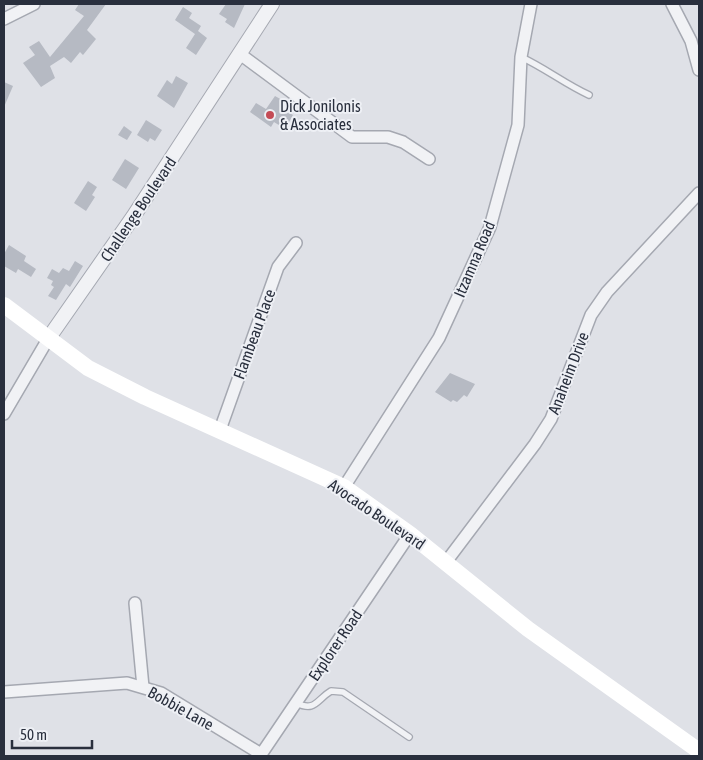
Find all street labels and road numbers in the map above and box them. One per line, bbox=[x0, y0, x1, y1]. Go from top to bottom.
street label: Challenge Boulevard bbox=[96, 153, 180, 265]
street label: Itzamna Road bbox=[450, 218, 498, 300]
street label: Flambeau Place bbox=[229, 286, 279, 382]
street label: Anaheim Drive bbox=[544, 329, 592, 417]
street label: Avocado Boulevard bbox=[325, 475, 429, 553]
street label: Explorer Road bbox=[305, 606, 366, 685]
street label: Bobbie Lane bbox=[145, 683, 217, 733]

